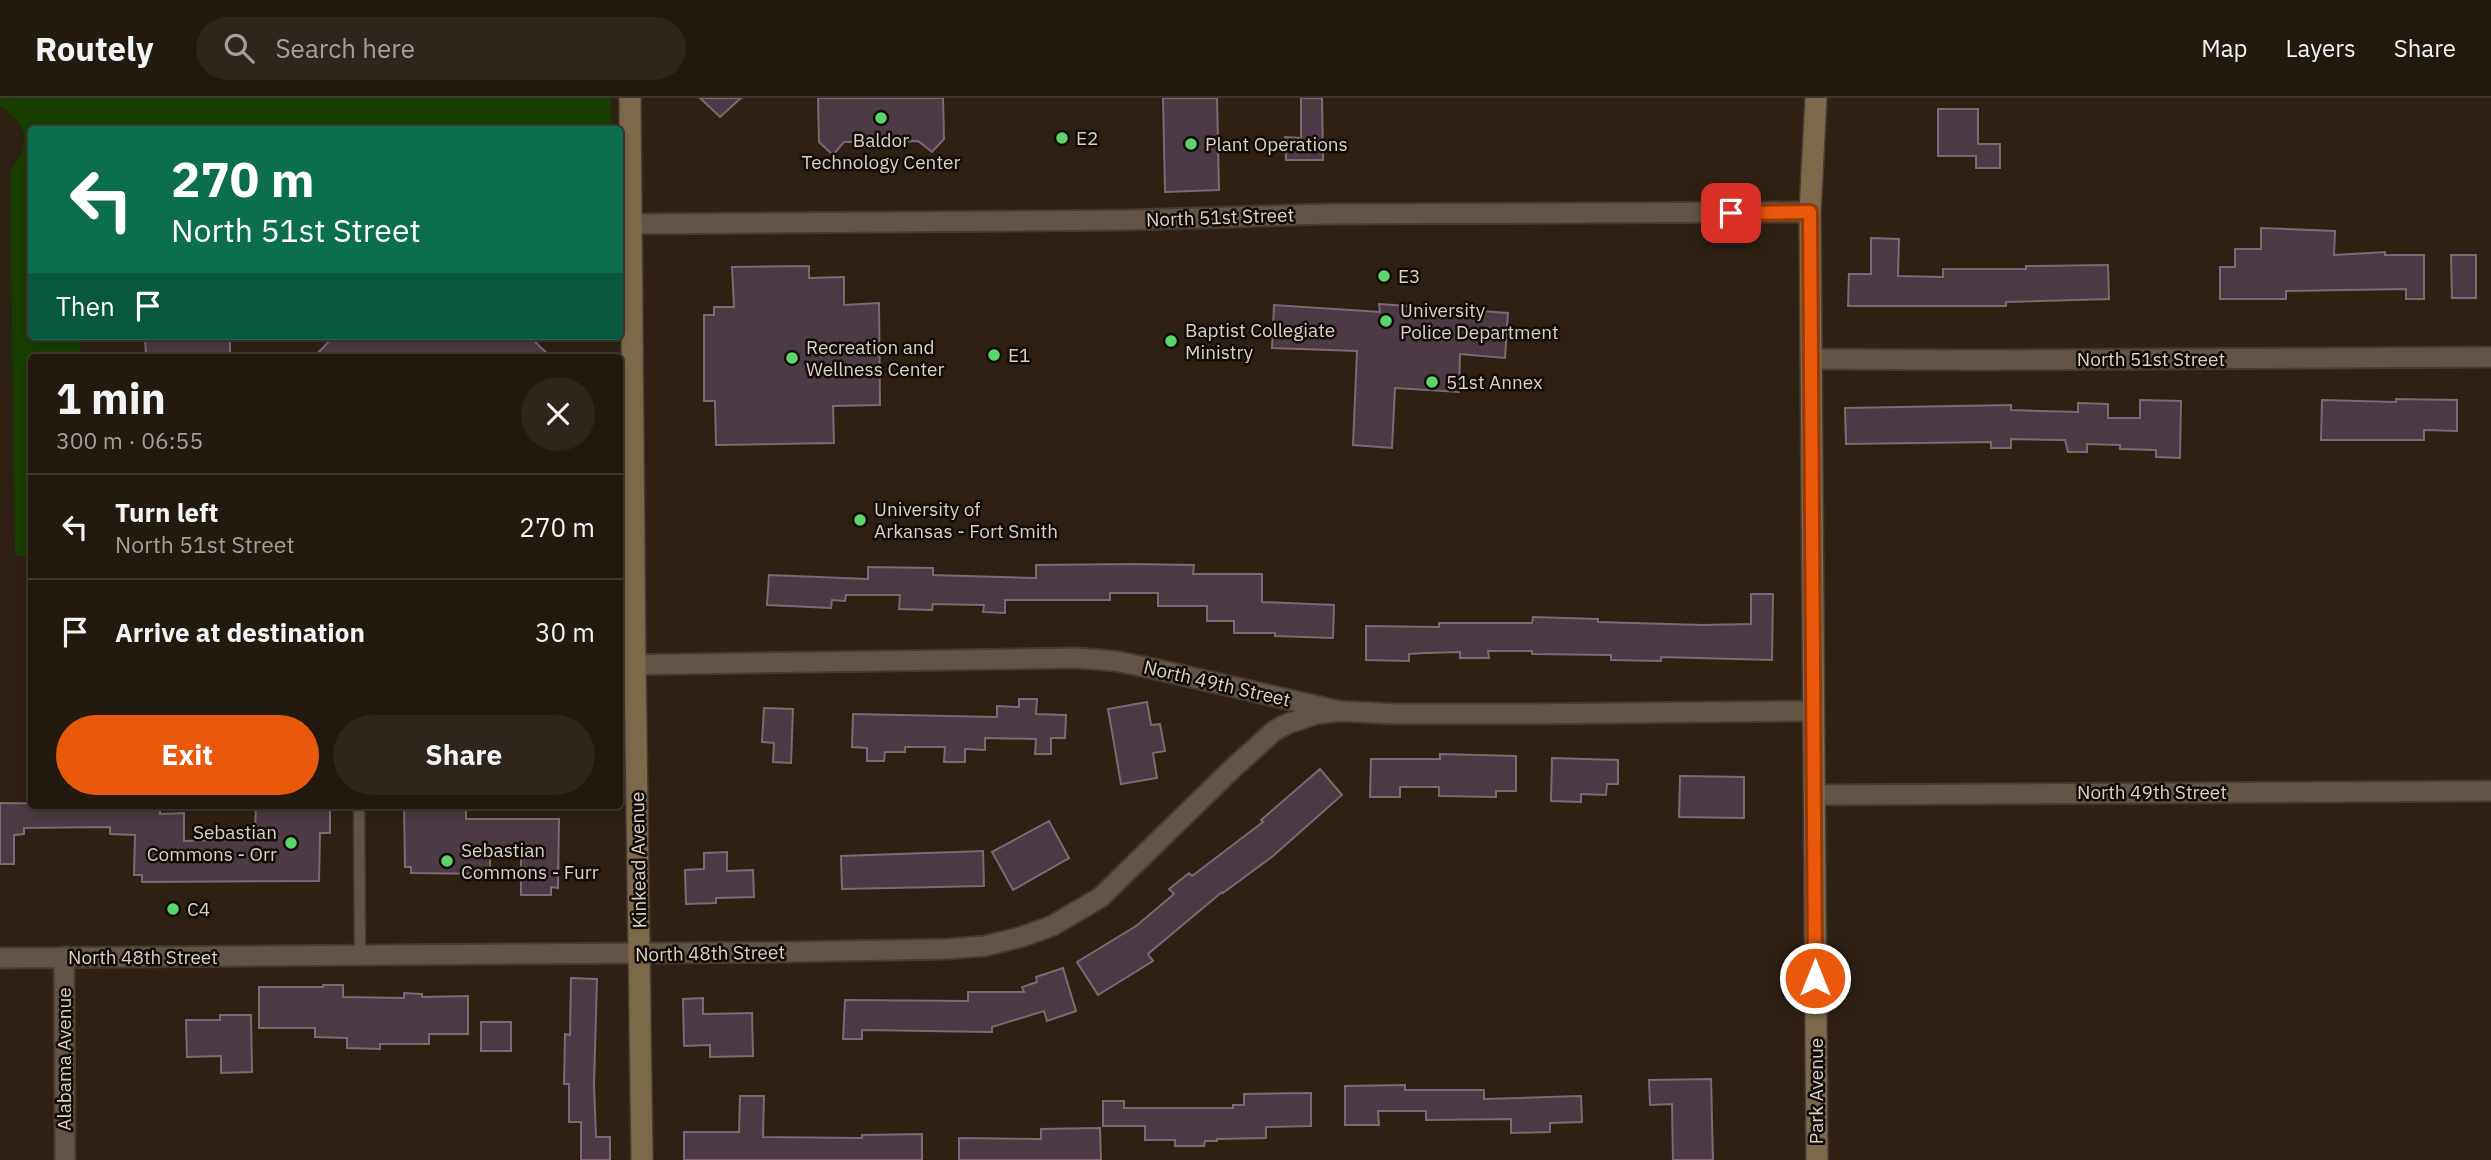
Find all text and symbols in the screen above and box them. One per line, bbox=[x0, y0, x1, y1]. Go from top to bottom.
search box bbox=[196, 17, 686, 80]
text: Routely bbox=[35, 27, 154, 70]
icon: search bbox=[220, 29, 258, 67]
text: Search here bbox=[276, 31, 415, 65]
text: Map bbox=[2201, 32, 2248, 64]
text: Layers bbox=[2286, 32, 2356, 64]
text: Share bbox=[2394, 32, 2456, 64]
marker: Baldor Technology Center bbox=[873, 110, 889, 126]
place label: E2 bbox=[1076, 126, 1098, 150]
place label: Baldor Technology Center bbox=[802, 128, 960, 174]
marker: E2 bbox=[1054, 130, 1070, 146]
place label: Plant Operations bbox=[1205, 132, 1348, 156]
marker: Plant Operations bbox=[1183, 136, 1199, 152]
text: 270 m bbox=[171, 147, 315, 210]
icon: left bbox=[56, 154, 147, 245]
pin bbox=[1701, 183, 1761, 243]
icon: arrive bbox=[1712, 194, 1750, 232]
street label: North 51st Street bbox=[1145, 202, 1295, 232]
text: North 51st Street bbox=[171, 209, 421, 251]
place label: E3 bbox=[1398, 264, 1420, 288]
marker: E3 bbox=[1376, 268, 1392, 284]
icon: arrive bbox=[129, 287, 167, 325]
text: Then bbox=[56, 289, 115, 323]
place label: University Police Department bbox=[1400, 298, 1559, 344]
marker: University Police Department bbox=[1378, 313, 1394, 329]
place label: Baptist Collegiate Ministry bbox=[1185, 318, 1335, 364]
marker: Baptist Collegiate Ministry bbox=[1163, 333, 1179, 349]
place label: Recreation and Wellness Center bbox=[806, 335, 944, 381]
place label: E1 bbox=[1008, 343, 1030, 367]
marker: E1 bbox=[986, 347, 1002, 363]
street label: North 51st Street bbox=[2077, 347, 2225, 371]
marker: Recreation and Wellness Center bbox=[784, 350, 800, 366]
place label: 51st Annex bbox=[1446, 370, 1543, 394]
text: 1 min bbox=[56, 371, 166, 426]
marker: 51st Annex bbox=[1424, 374, 1440, 390]
button: close bbox=[521, 377, 595, 451]
text: 300 m · 06:55 bbox=[56, 425, 203, 455]
text: Turn left bbox=[115, 495, 218, 529]
place label: University of Arkansas - Fort Smith bbox=[874, 497, 1058, 543]
icon: left bbox=[56, 508, 94, 546]
text: 270 m bbox=[519, 510, 595, 544]
marker: University of Arkansas - Fort Smith bbox=[852, 512, 868, 528]
text: North 51st Street bbox=[115, 529, 294, 559]
icon: arrive bbox=[56, 613, 94, 651]
text: Arrive at destination bbox=[115, 615, 365, 649]
text: 30 m bbox=[535, 615, 595, 649]
street label: North 49th Street bbox=[1141, 654, 1293, 712]
button: Exit bbox=[56, 715, 319, 795]
button: Share bbox=[333, 715, 595, 795]
street label: North 49th Street bbox=[2077, 780, 2227, 804]
street label: Kinkead Avenue bbox=[625, 791, 651, 929]
place label: Sebastian Commons - Orr bbox=[147, 820, 277, 866]
marker: Sebastian Commons - Orr bbox=[283, 835, 299, 851]
place label: Sebastian Commons - Furr bbox=[461, 838, 599, 884]
marker: Sebastian Commons - Furr bbox=[439, 853, 455, 869]
place label: C4 bbox=[187, 897, 210, 921]
marker: C4 bbox=[165, 901, 181, 917]
street label: North 48th Street bbox=[635, 940, 785, 966]
position arrow bbox=[1778, 941, 1852, 1015]
street label: North 48th Street bbox=[68, 945, 218, 969]
street label: Alabama Avenue bbox=[52, 987, 76, 1131]
street label: Park Avenue bbox=[1804, 1038, 1828, 1144]

